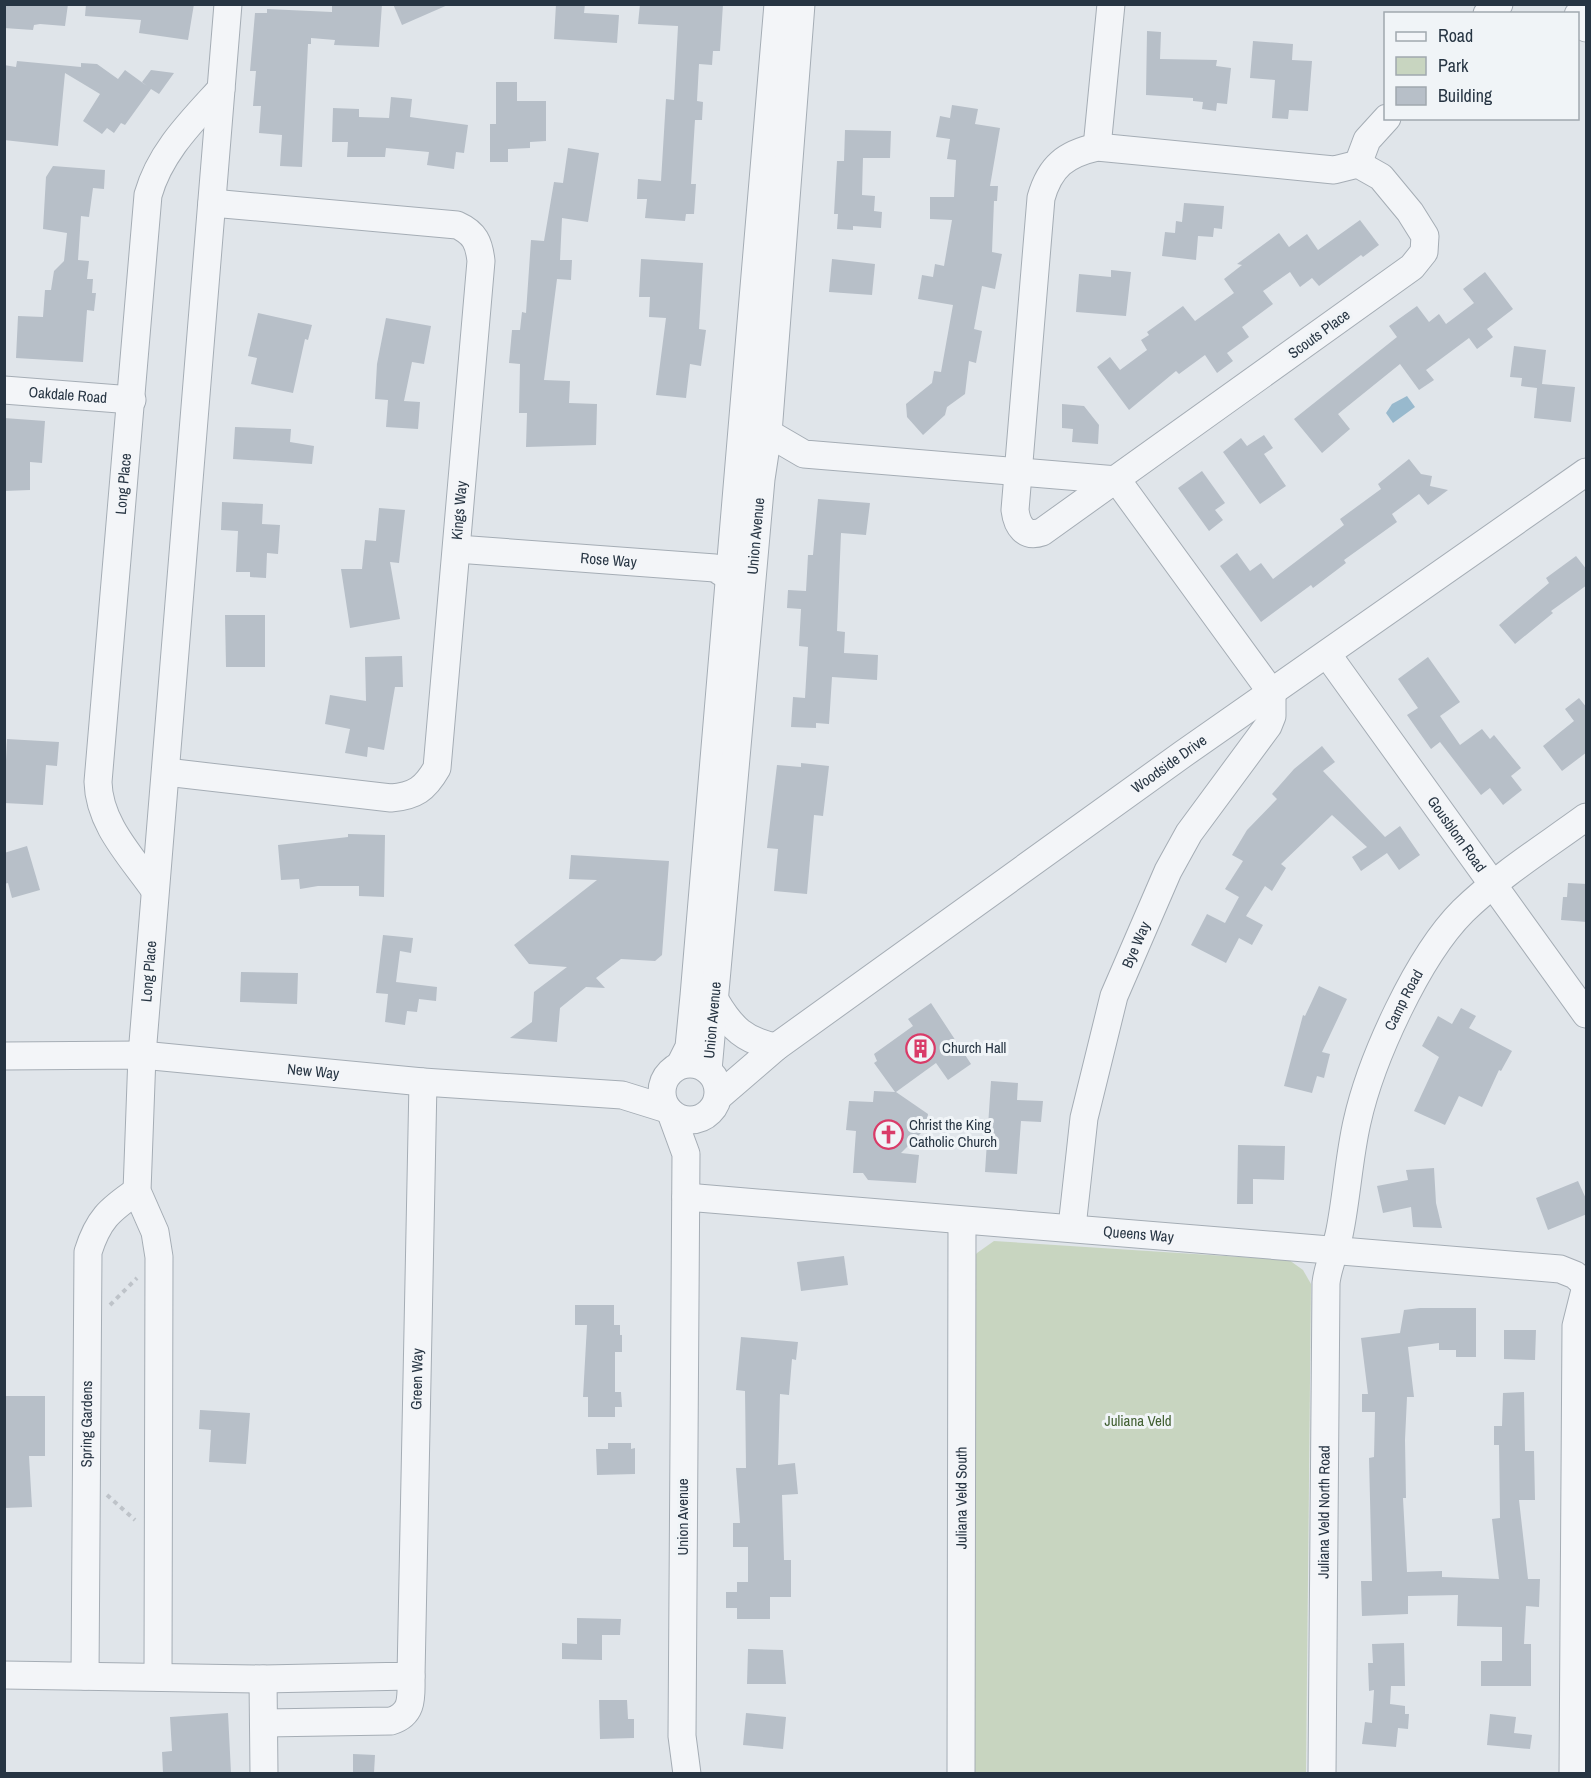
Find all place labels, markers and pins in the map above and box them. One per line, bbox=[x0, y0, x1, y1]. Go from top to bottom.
building icon: Church Hall bbox=[905, 1032, 937, 1064]
place label: Church Hall bbox=[942, 1037, 1006, 1058]
place label: Christ the King Catholic Church bbox=[909, 1114, 997, 1152]
church icon: Christ the King Catholic Church bbox=[872, 1118, 904, 1150]

